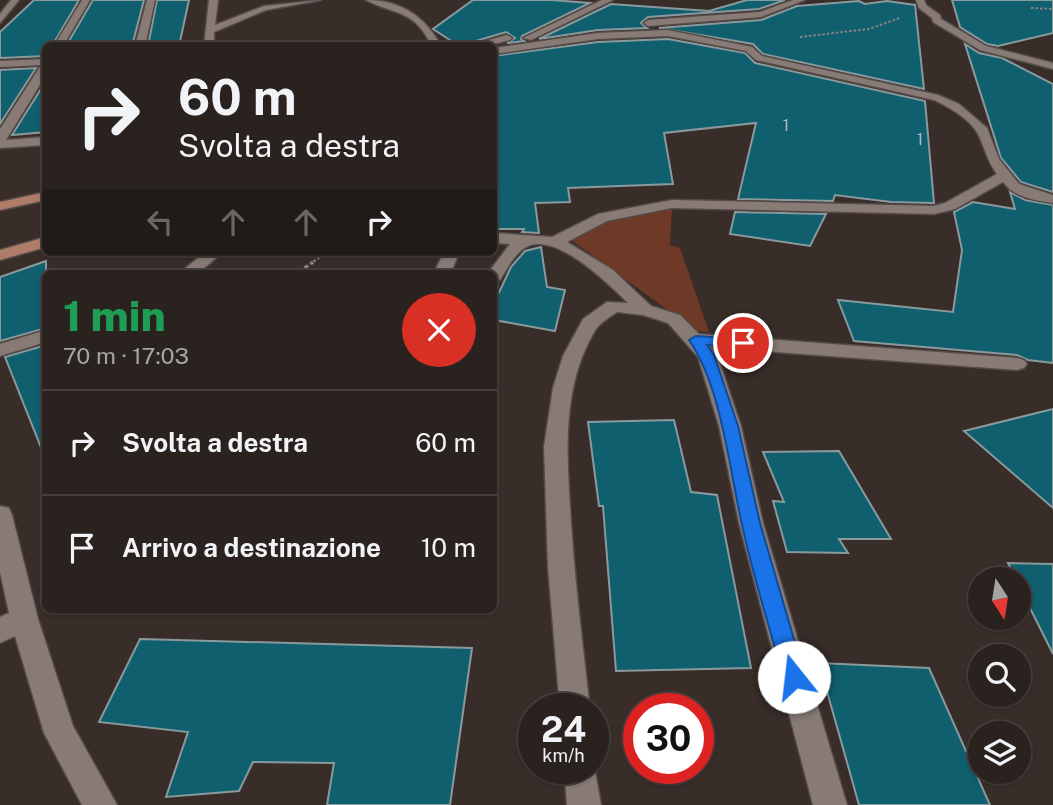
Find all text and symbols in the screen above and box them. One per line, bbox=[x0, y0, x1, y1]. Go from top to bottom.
text: 60 m bbox=[178, 68, 297, 126]
icon: right bbox=[63, 70, 154, 161]
house number: 1 bbox=[783, 116, 789, 135]
text: Svolta a destra bbox=[178, 127, 400, 164]
house number: 1 bbox=[917, 130, 923, 149]
icon: left bbox=[141, 203, 179, 241]
icon: ahead bbox=[214, 203, 252, 241]
icon: ahead bbox=[287, 203, 325, 241]
icon: right bbox=[360, 203, 398, 241]
text: 1 min bbox=[63, 291, 166, 340]
button: close bbox=[402, 293, 476, 367]
pin bbox=[713, 313, 773, 373]
icon: arrive bbox=[724, 324, 762, 362]
text: 70 m · 17:03 bbox=[63, 342, 189, 369]
icon: right bbox=[63, 424, 101, 462]
text: Svolta a destra bbox=[122, 427, 308, 458]
text: 60 m bbox=[415, 427, 476, 458]
icon: arrive bbox=[63, 529, 101, 567]
text: Arrivo a destinazione bbox=[122, 532, 381, 563]
text: 10 m bbox=[421, 532, 476, 563]
north arrow bbox=[968, 567, 1031, 630]
map controls bbox=[968, 567, 1031, 784]
position arrow bbox=[757, 640, 831, 714]
button: search bbox=[968, 644, 1031, 707]
speed limit sign: 30 bbox=[623, 693, 714, 784]
text: 24 bbox=[541, 709, 586, 750]
button: layers bbox=[968, 721, 1031, 784]
text: km/h bbox=[542, 745, 585, 766]

